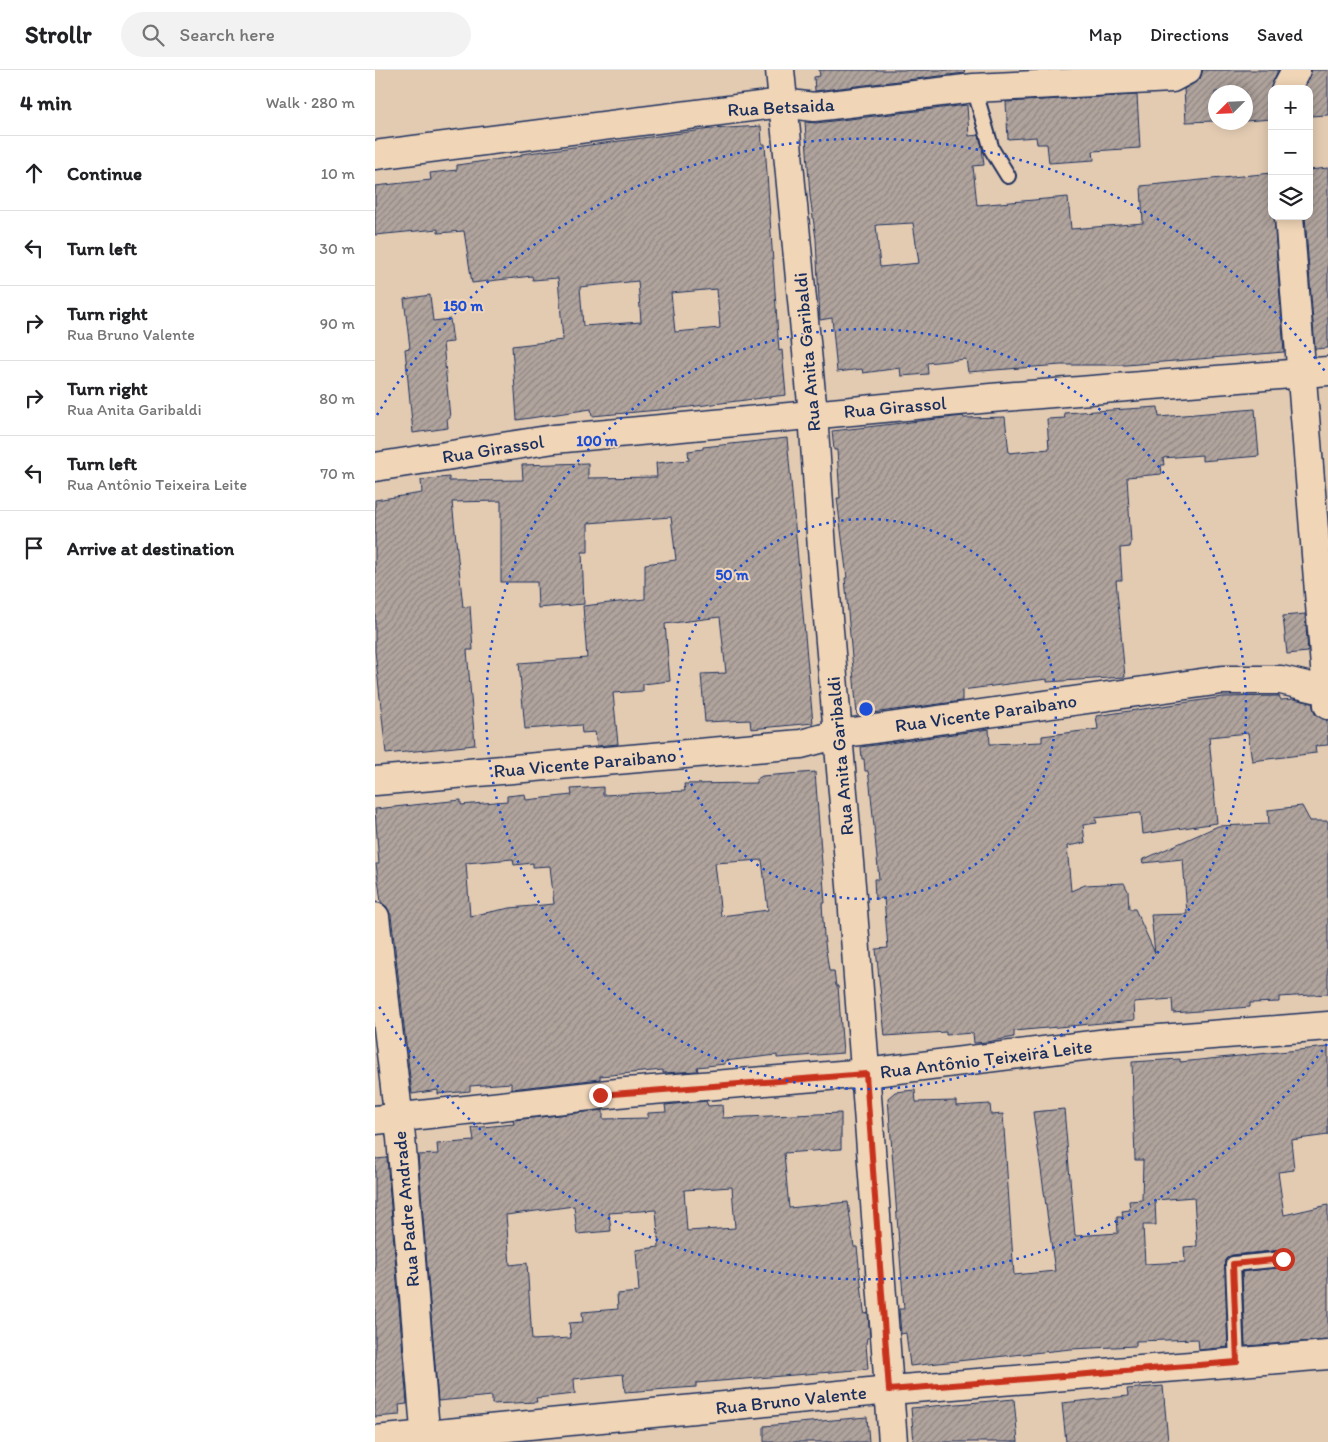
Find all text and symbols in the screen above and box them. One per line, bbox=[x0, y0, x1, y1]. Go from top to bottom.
search box bbox=[121, 12, 471, 57]
text: Strollr bbox=[25, 20, 91, 49]
icon: search bbox=[139, 21, 167, 49]
text: Search here bbox=[179, 23, 275, 46]
text: Map bbox=[1089, 24, 1122, 46]
text: Directions bbox=[1150, 24, 1229, 46]
text: Saved bbox=[1257, 24, 1303, 46]
north arrow bbox=[1208, 85, 1253, 130]
map controls bbox=[1268, 85, 1313, 220]
button: + bbox=[1268, 85, 1313, 130]
text: 4 min bbox=[20, 90, 72, 115]
text: Walk · 280 m bbox=[266, 93, 355, 112]
street label: Rua Betsaida bbox=[727, 93, 835, 121]
button: − bbox=[1268, 130, 1313, 175]
icon: ahead bbox=[20, 159, 48, 187]
text: Continue bbox=[67, 162, 142, 185]
text: 10 m bbox=[321, 164, 355, 183]
button: layers bbox=[1268, 175, 1313, 220]
icon: left bbox=[20, 234, 48, 262]
text: Turn left bbox=[67, 237, 137, 260]
text: 30 m bbox=[319, 239, 355, 258]
street label: Rua Anita Garibaldi bbox=[789, 271, 825, 433]
text: 150 m bbox=[443, 297, 483, 315]
text: Turn right bbox=[67, 302, 148, 325]
icon: right bbox=[20, 309, 48, 337]
text: 90 m bbox=[320, 314, 355, 333]
text: Rua Bruno Valente bbox=[67, 325, 195, 344]
text: Turn right bbox=[67, 377, 148, 400]
icon: right bbox=[20, 384, 48, 412]
text: 80 m bbox=[319, 389, 355, 408]
street label: Rua Girassol bbox=[843, 391, 948, 423]
text: Rua Anita Garibaldi bbox=[67, 400, 202, 419]
street label: Rua Girassol bbox=[440, 429, 546, 468]
text: 100 m bbox=[576, 432, 618, 450]
text: Turn left bbox=[67, 452, 137, 475]
icon: left bbox=[20, 459, 48, 487]
text: 70 m bbox=[320, 464, 355, 483]
text: Rua Antônio Teixeira Leite bbox=[67, 475, 247, 494]
icon: arrive bbox=[20, 534, 48, 562]
text: Arrive at destination bbox=[67, 537, 234, 560]
text: 50 m bbox=[715, 566, 749, 584]
street label: Rua Anita Garibaldi bbox=[822, 675, 858, 837]
street label: Rua Vicente Paraibano bbox=[894, 689, 1078, 737]
centre of rings bbox=[857, 700, 875, 718]
street label: Rua Vicente Paraibano bbox=[493, 744, 677, 782]
street label: Rua Antônio Teixeira Leite bbox=[878, 1035, 1094, 1083]
route end bbox=[589, 1084, 612, 1107]
street label: Rua Padre Andrade bbox=[388, 1130, 424, 1288]
route start bbox=[1272, 1248, 1295, 1271]
street label: Rua Bruno Valente bbox=[714, 1381, 868, 1419]

